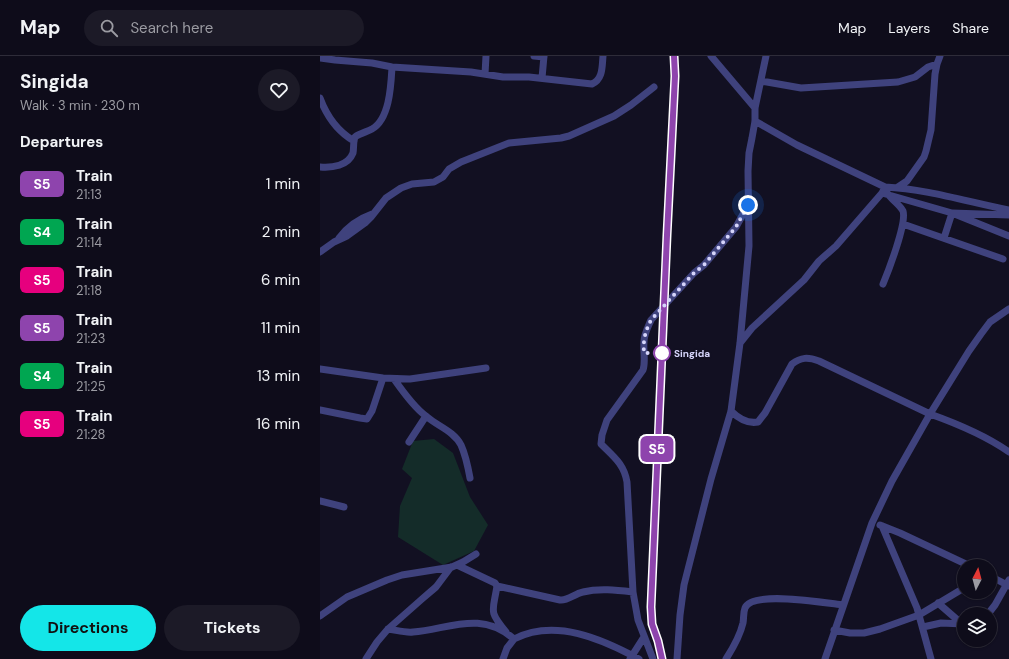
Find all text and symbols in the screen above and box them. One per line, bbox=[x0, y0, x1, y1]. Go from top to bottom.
search box bbox=[84, 10, 364, 46]
text: Map bbox=[20, 15, 60, 40]
icon: search bbox=[98, 17, 120, 39]
text: Search here bbox=[130, 18, 213, 38]
text: Map bbox=[838, 19, 866, 37]
text: Layers bbox=[888, 19, 930, 37]
text: Share bbox=[952, 19, 989, 37]
text: Singida bbox=[20, 69, 89, 94]
button: heart bbox=[258, 69, 300, 111]
text: Walk · 3 min · 230 m bbox=[20, 97, 140, 114]
text: Departures bbox=[20, 132, 103, 152]
text: Train bbox=[76, 166, 113, 186]
text: 1 min bbox=[266, 174, 300, 194]
text: S5 bbox=[33, 175, 51, 193]
text: 21:13 bbox=[76, 186, 102, 203]
your location bbox=[738, 195, 758, 215]
text: Train bbox=[76, 214, 113, 234]
text: 2 min bbox=[262, 222, 300, 242]
text: S4 bbox=[33, 223, 51, 241]
text: 21:14 bbox=[76, 234, 102, 251]
text: Train bbox=[76, 262, 113, 282]
text: 6 min bbox=[261, 270, 300, 290]
text: S5 bbox=[33, 271, 51, 289]
text: 21:18 bbox=[76, 282, 102, 299]
text: Train bbox=[76, 310, 113, 330]
text: 11 min bbox=[261, 318, 300, 338]
text: S5 bbox=[33, 319, 51, 337]
text: 21:23 bbox=[76, 330, 105, 347]
marker: Singida bbox=[653, 344, 671, 362]
place label: Singida bbox=[674, 347, 710, 360]
text: Train bbox=[76, 358, 113, 378]
text: 13 min bbox=[257, 366, 300, 386]
text: S4 bbox=[33, 367, 51, 385]
text: 21:25 bbox=[76, 378, 106, 395]
text: Train bbox=[76, 406, 113, 426]
text: 16 min bbox=[256, 414, 300, 434]
text: S5 bbox=[33, 415, 51, 433]
text: 21:28 bbox=[76, 426, 105, 443]
line badge: S5 bbox=[639, 436, 675, 462]
text: S5 bbox=[648, 440, 666, 458]
north arrow bbox=[957, 559, 997, 599]
map controls bbox=[957, 559, 997, 647]
button: Directions bbox=[20, 605, 156, 651]
button: Tickets bbox=[164, 605, 300, 651]
button: layers bbox=[957, 607, 997, 647]

